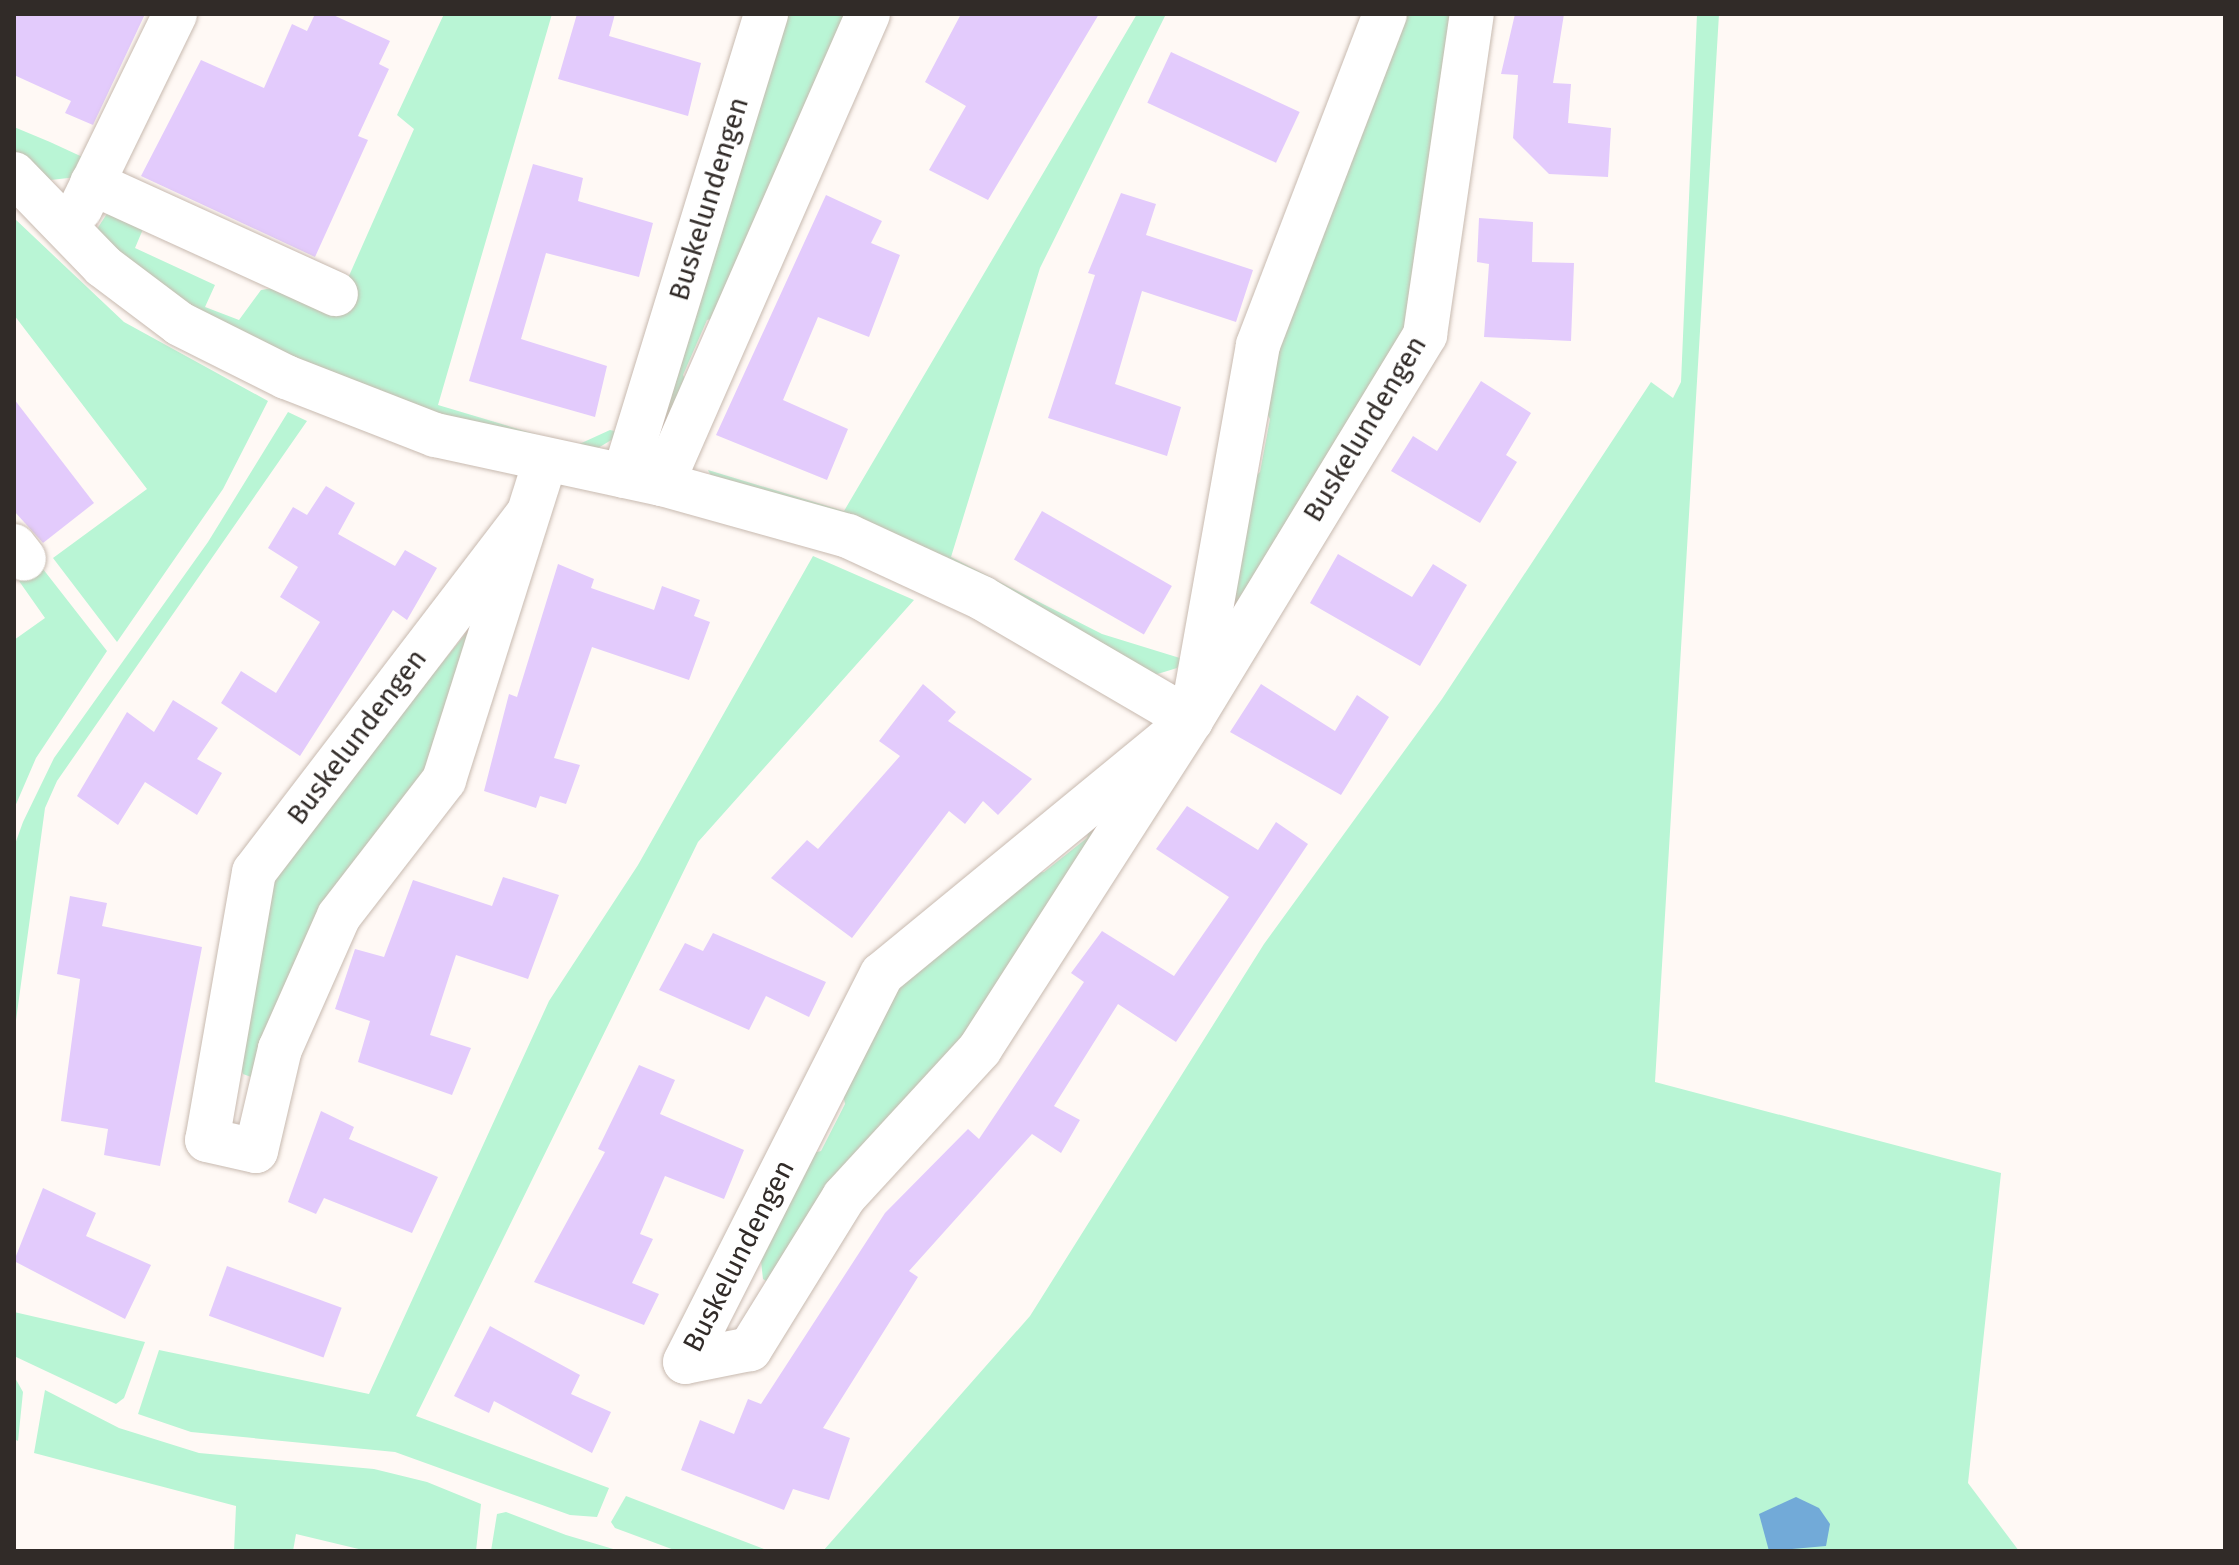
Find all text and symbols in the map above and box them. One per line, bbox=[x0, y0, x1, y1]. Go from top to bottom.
street label: Buskelundengen bbox=[662, 93, 756, 305]
street label: Buskelundengen bbox=[1296, 330, 1434, 528]
street label: Buskelundengen bbox=[280, 643, 434, 831]
street label: Buskelundengen bbox=[676, 1154, 802, 1358]

